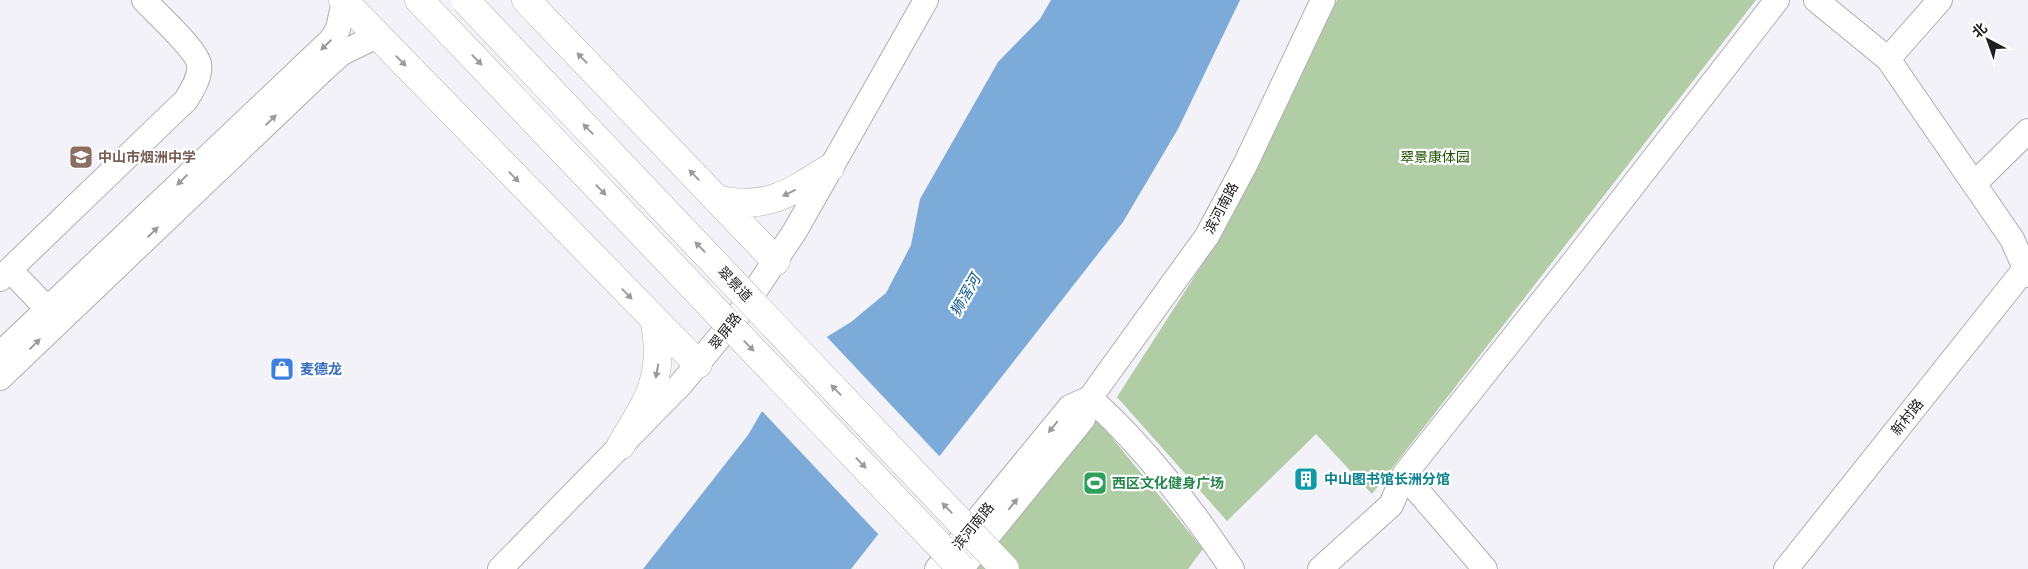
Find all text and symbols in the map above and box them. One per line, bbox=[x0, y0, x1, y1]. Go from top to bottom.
north arrow bbox=[1963, 15, 2013, 65]
text: 北 bbox=[1968, 19, 1991, 42]
one-way arrow bbox=[320, 39, 332, 51]
one-way arrow bbox=[576, 52, 588, 64]
one-way arrow bbox=[395, 54, 407, 66]
one-way arrow bbox=[470, 54, 482, 66]
one-way arrow bbox=[265, 114, 277, 126]
one-way arrow bbox=[582, 124, 594, 136]
school or university icon: 中山市烟洲中学 bbox=[68, 144, 94, 170]
place label: 中山市烟洲中学 bbox=[98, 148, 196, 166]
park label: 翠景康体园 bbox=[1400, 148, 1470, 166]
one-way arrow bbox=[688, 169, 700, 181]
one-way arrow bbox=[508, 171, 520, 183]
one-way arrow bbox=[177, 174, 189, 186]
street label: 滨河南路 bbox=[1200, 179, 1242, 237]
one-way arrow bbox=[595, 184, 607, 196]
one-way arrow bbox=[781, 189, 796, 198]
one-way arrow bbox=[147, 226, 159, 238]
one-way arrow bbox=[694, 242, 706, 254]
street label: 翠景道 bbox=[714, 263, 756, 305]
water label: 狮滘河 bbox=[946, 268, 986, 319]
one-way arrow bbox=[621, 288, 633, 300]
street label: 翠屏路 bbox=[705, 309, 745, 353]
one-way arrow bbox=[29, 338, 41, 350]
one-way arrow bbox=[743, 339, 755, 351]
shop icon: 麦德龙 bbox=[269, 356, 295, 382]
place label: 麦德龙 bbox=[300, 360, 342, 378]
one-way arrow bbox=[653, 363, 661, 379]
one-way arrow bbox=[830, 385, 842, 397]
street label: 新村路 bbox=[1887, 395, 1927, 439]
one-way arrow bbox=[1047, 421, 1058, 434]
one-way arrow bbox=[855, 457, 867, 469]
building icon: 中山图书馆长洲分馆 bbox=[1293, 466, 1319, 492]
sports icon: 西区文化健身广场 bbox=[1082, 470, 1108, 496]
place label: 中山图书馆长洲分馆 bbox=[1324, 470, 1450, 488]
place label: 西区文化健身广场 bbox=[1112, 474, 1224, 492]
one-way arrow bbox=[1008, 498, 1019, 511]
street label: 滨河南路 bbox=[948, 499, 998, 553]
one-way arrow bbox=[941, 503, 953, 515]

